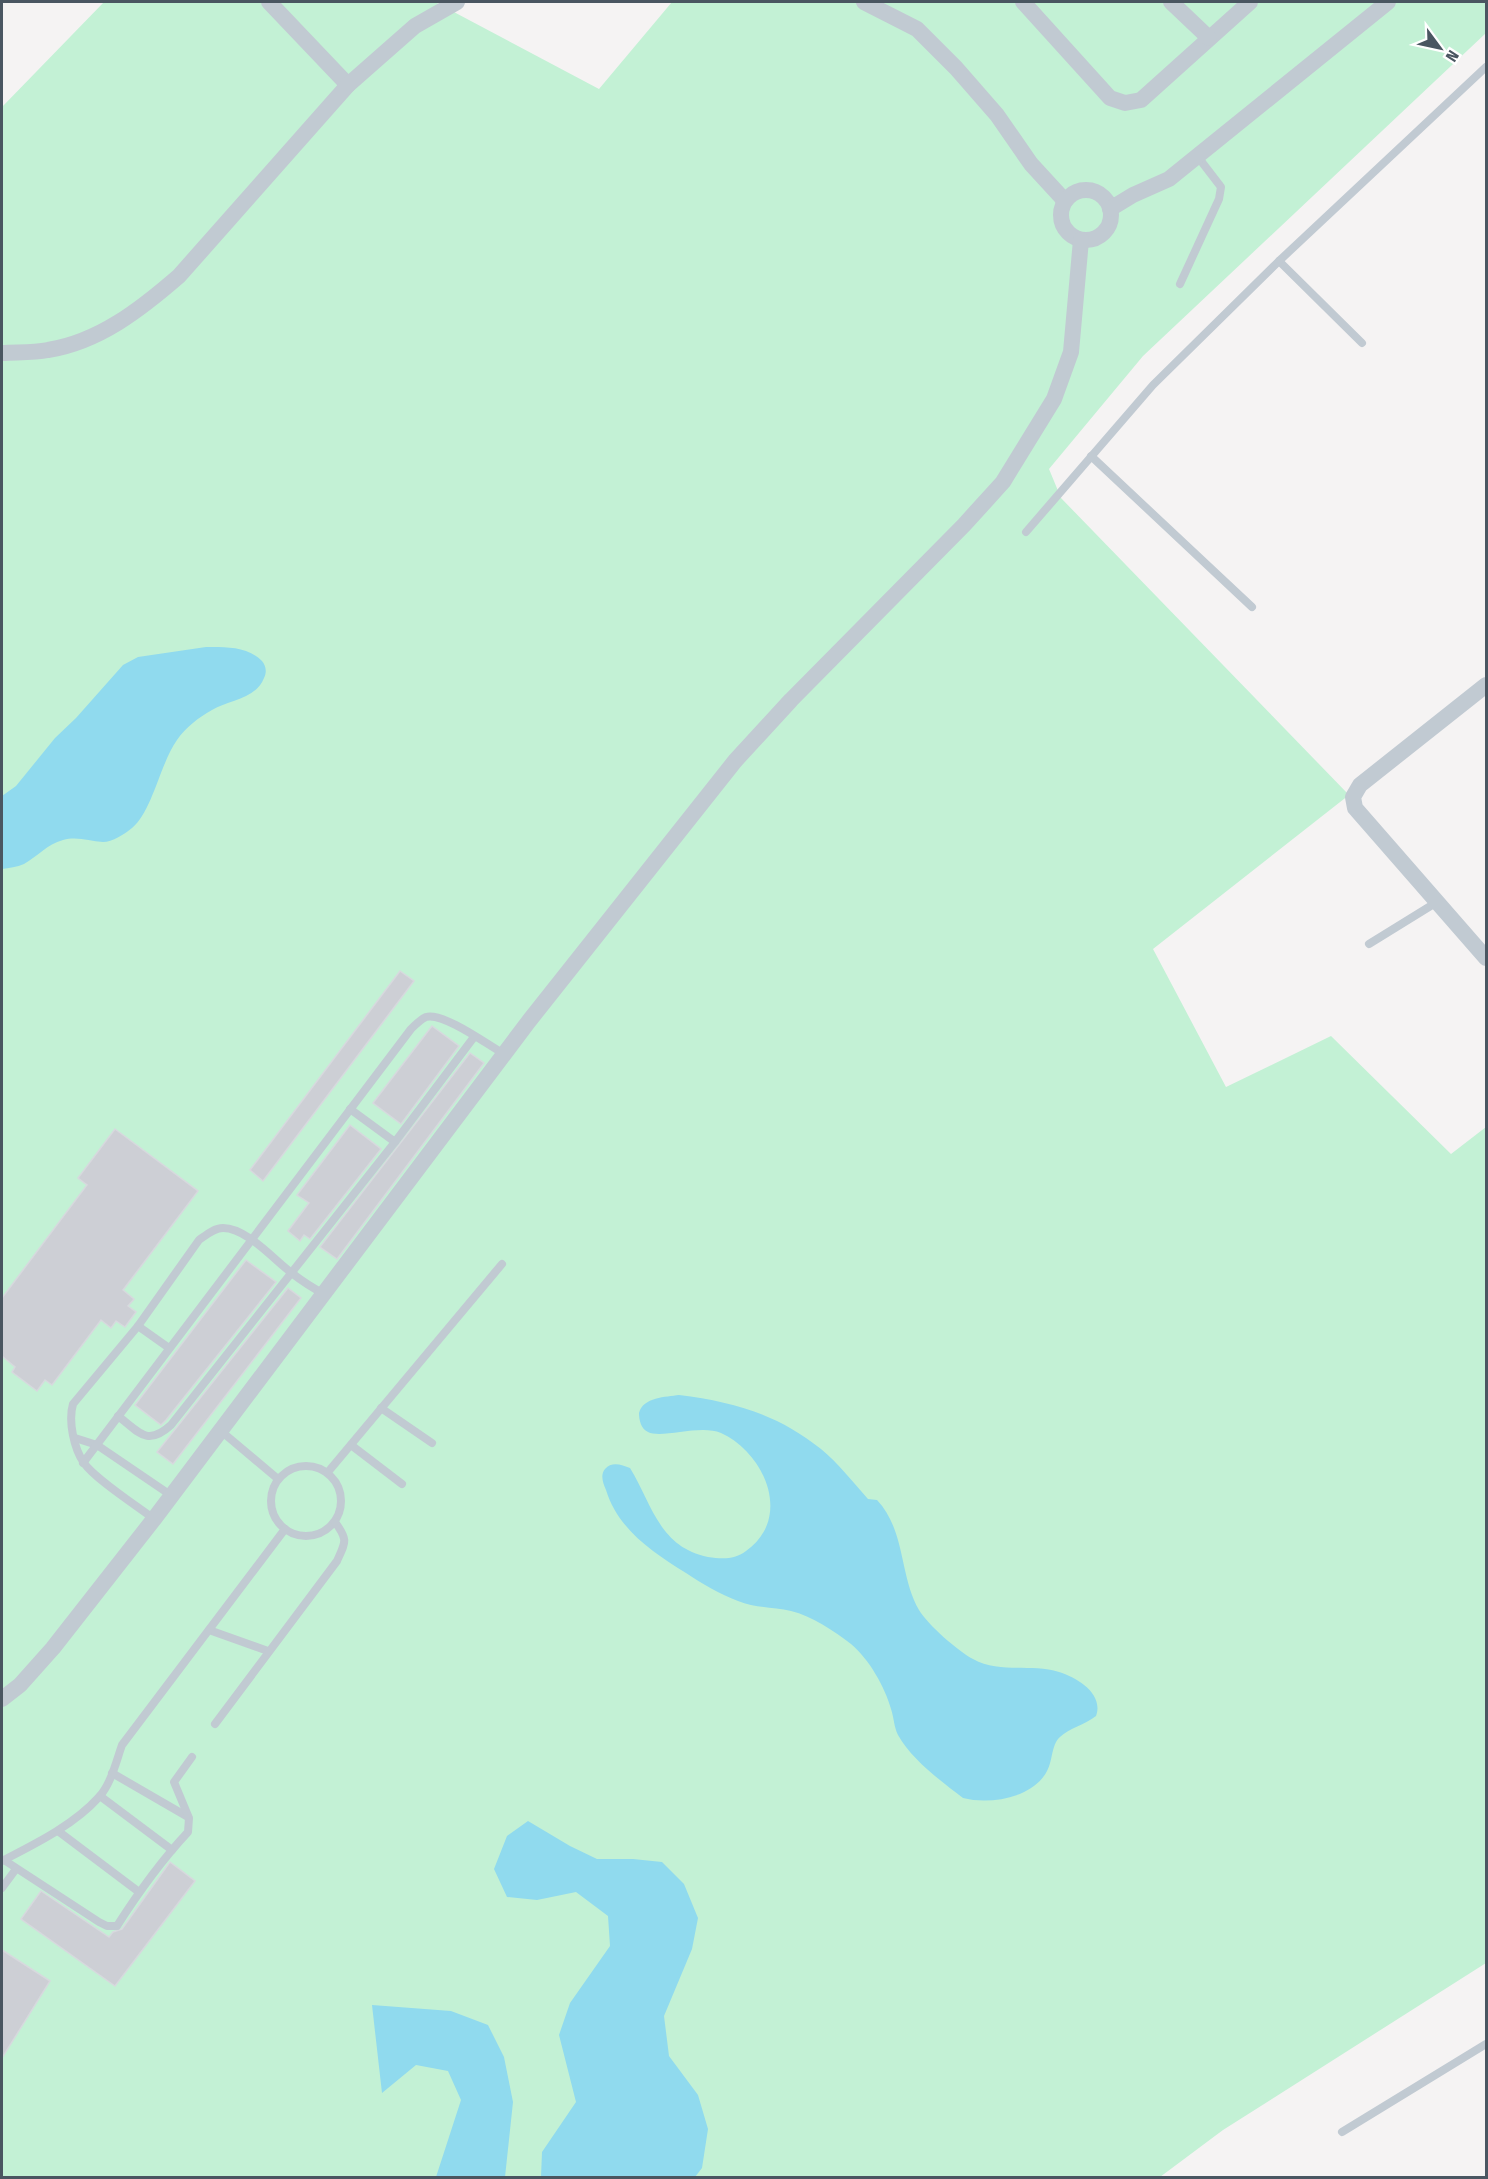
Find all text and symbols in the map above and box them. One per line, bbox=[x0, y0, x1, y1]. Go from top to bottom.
north arrow bbox=[1410, 18, 1470, 78]
text: N bbox=[1442, 47, 1463, 65]

